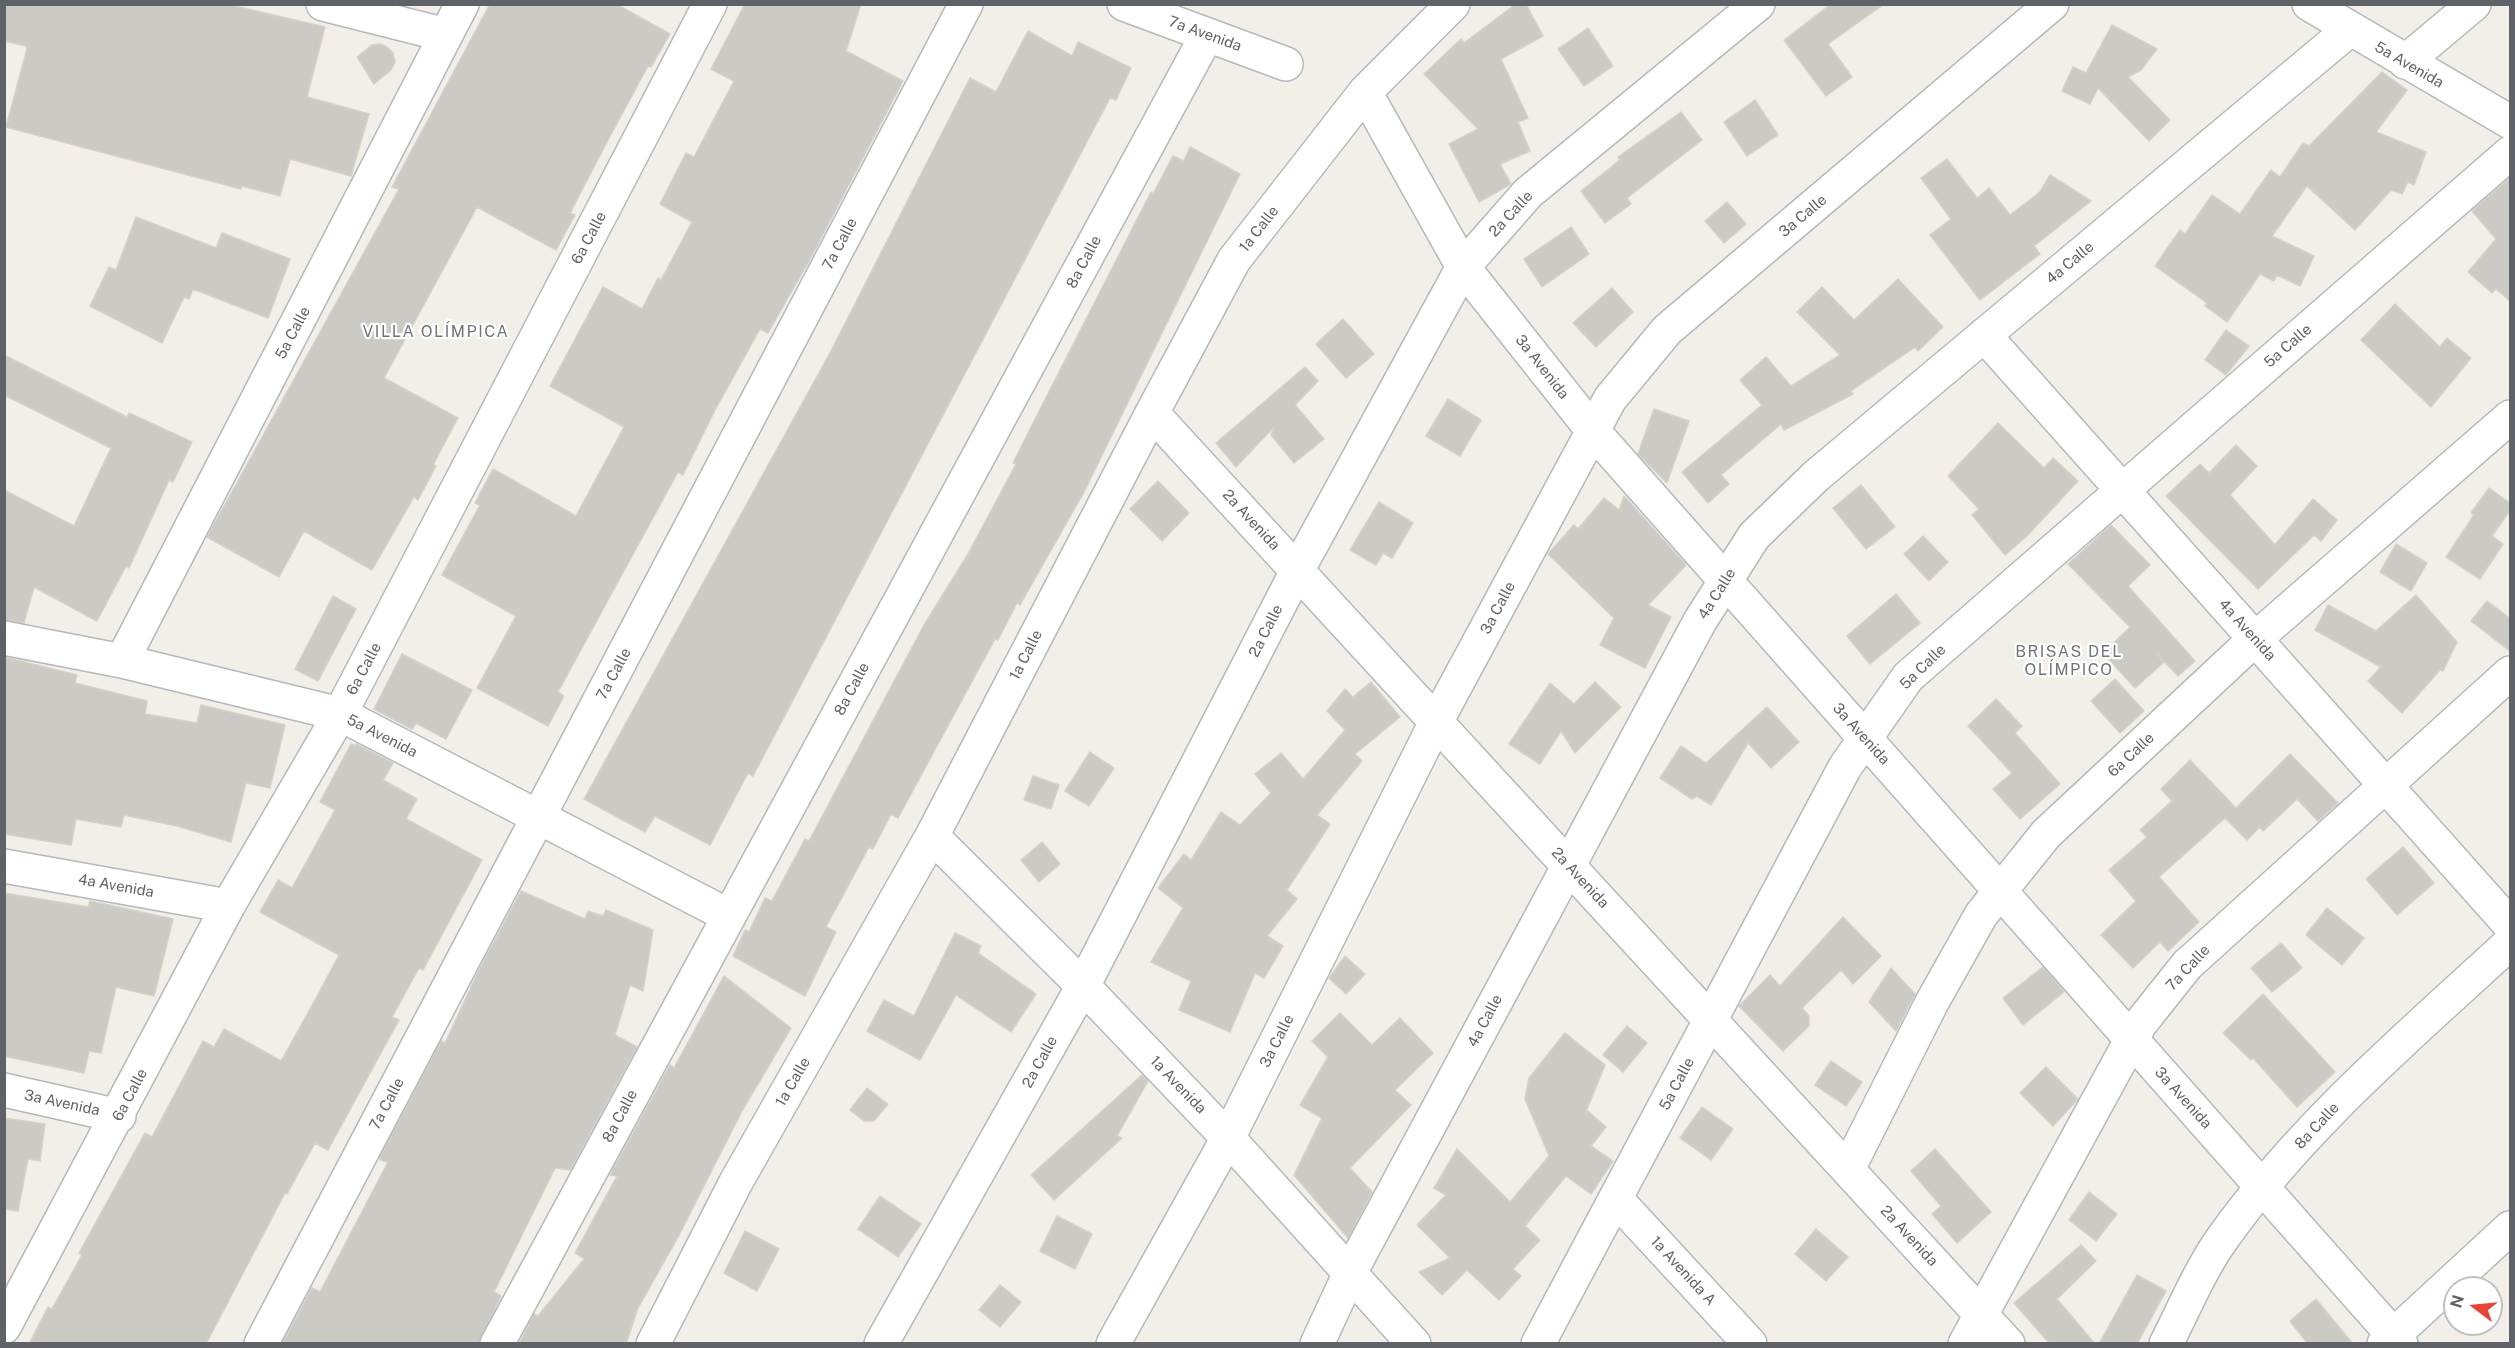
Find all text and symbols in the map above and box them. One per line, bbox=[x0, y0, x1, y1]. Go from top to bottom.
street label: 7a Avenida bbox=[1166, 13, 1244, 55]
street label: 5a Avenida bbox=[2371, 38, 2447, 92]
street label: 2a Calle bbox=[1485, 187, 1537, 241]
street label: 3a Calle bbox=[1775, 191, 1831, 241]
street label: 1a Calle bbox=[1235, 202, 1283, 256]
street label: 6a Calle bbox=[568, 209, 610, 267]
street label: 7a Calle bbox=[819, 215, 861, 273]
street label: 8a Calle bbox=[1063, 233, 1105, 291]
street label: 4a Calle bbox=[2042, 238, 2098, 288]
street label: 5a Calle bbox=[272, 304, 314, 362]
street label: 5a Calle bbox=[2261, 320, 2315, 372]
district label: VILLA OLÍMPICA bbox=[363, 322, 509, 342]
street label: 3a Avenida bbox=[1511, 331, 1573, 403]
street label: 2a Avenida bbox=[1218, 486, 1284, 554]
street label: 4a Calle bbox=[1694, 565, 1740, 623]
street label: 3a Calle bbox=[1477, 579, 1519, 637]
street label: 4a Avenida bbox=[2215, 596, 2279, 664]
street label: 2a Calle bbox=[1245, 602, 1287, 660]
street label: 1a Calle bbox=[1006, 627, 1046, 683]
street label: 6a Calle bbox=[343, 640, 385, 698]
street label: 5a Calle bbox=[1896, 641, 1950, 693]
district label: BRISAS DEL OLÍMPICO bbox=[2015, 642, 2123, 680]
street label: 7a Calle bbox=[593, 645, 635, 703]
street label: 8a Calle bbox=[831, 660, 873, 718]
street label: 3a Avenida bbox=[1829, 699, 1893, 769]
street label: 5a Avenida bbox=[344, 711, 420, 761]
street label: 6a Calle bbox=[2104, 729, 2158, 781]
street label: 2a Avenida bbox=[1547, 844, 1613, 912]
street label: 4a Avenida bbox=[77, 870, 155, 902]
street label: 7a Calle bbox=[2162, 941, 2214, 995]
street label: 4a Calle bbox=[1464, 992, 1506, 1050]
street label: 3a Calle bbox=[1256, 1012, 1298, 1070]
street label: 2a Calle bbox=[1018, 1033, 1062, 1091]
street label: 1a Avenida bbox=[1146, 1052, 1210, 1118]
street label: 1a Calle bbox=[772, 1054, 814, 1110]
street label: 5a Calle bbox=[1656, 1055, 1698, 1113]
street label: 3a Avenida bbox=[2151, 1063, 2215, 1133]
street label: 6a Calle bbox=[109, 1066, 151, 1124]
street label: 7a Calle bbox=[366, 1075, 408, 1133]
street label: 3a Avenida bbox=[23, 1086, 101, 1120]
street label: 8a Calle bbox=[599, 1087, 641, 1145]
street label: 8a Calle bbox=[2291, 1099, 2343, 1153]
street label: 2a Avenida bbox=[1876, 1202, 1942, 1270]
street label: 1a Avenida A bbox=[1647, 1233, 1719, 1309]
north arrow bbox=[2443, 1276, 2503, 1336]
text: N bbox=[2446, 1293, 2468, 1310]

